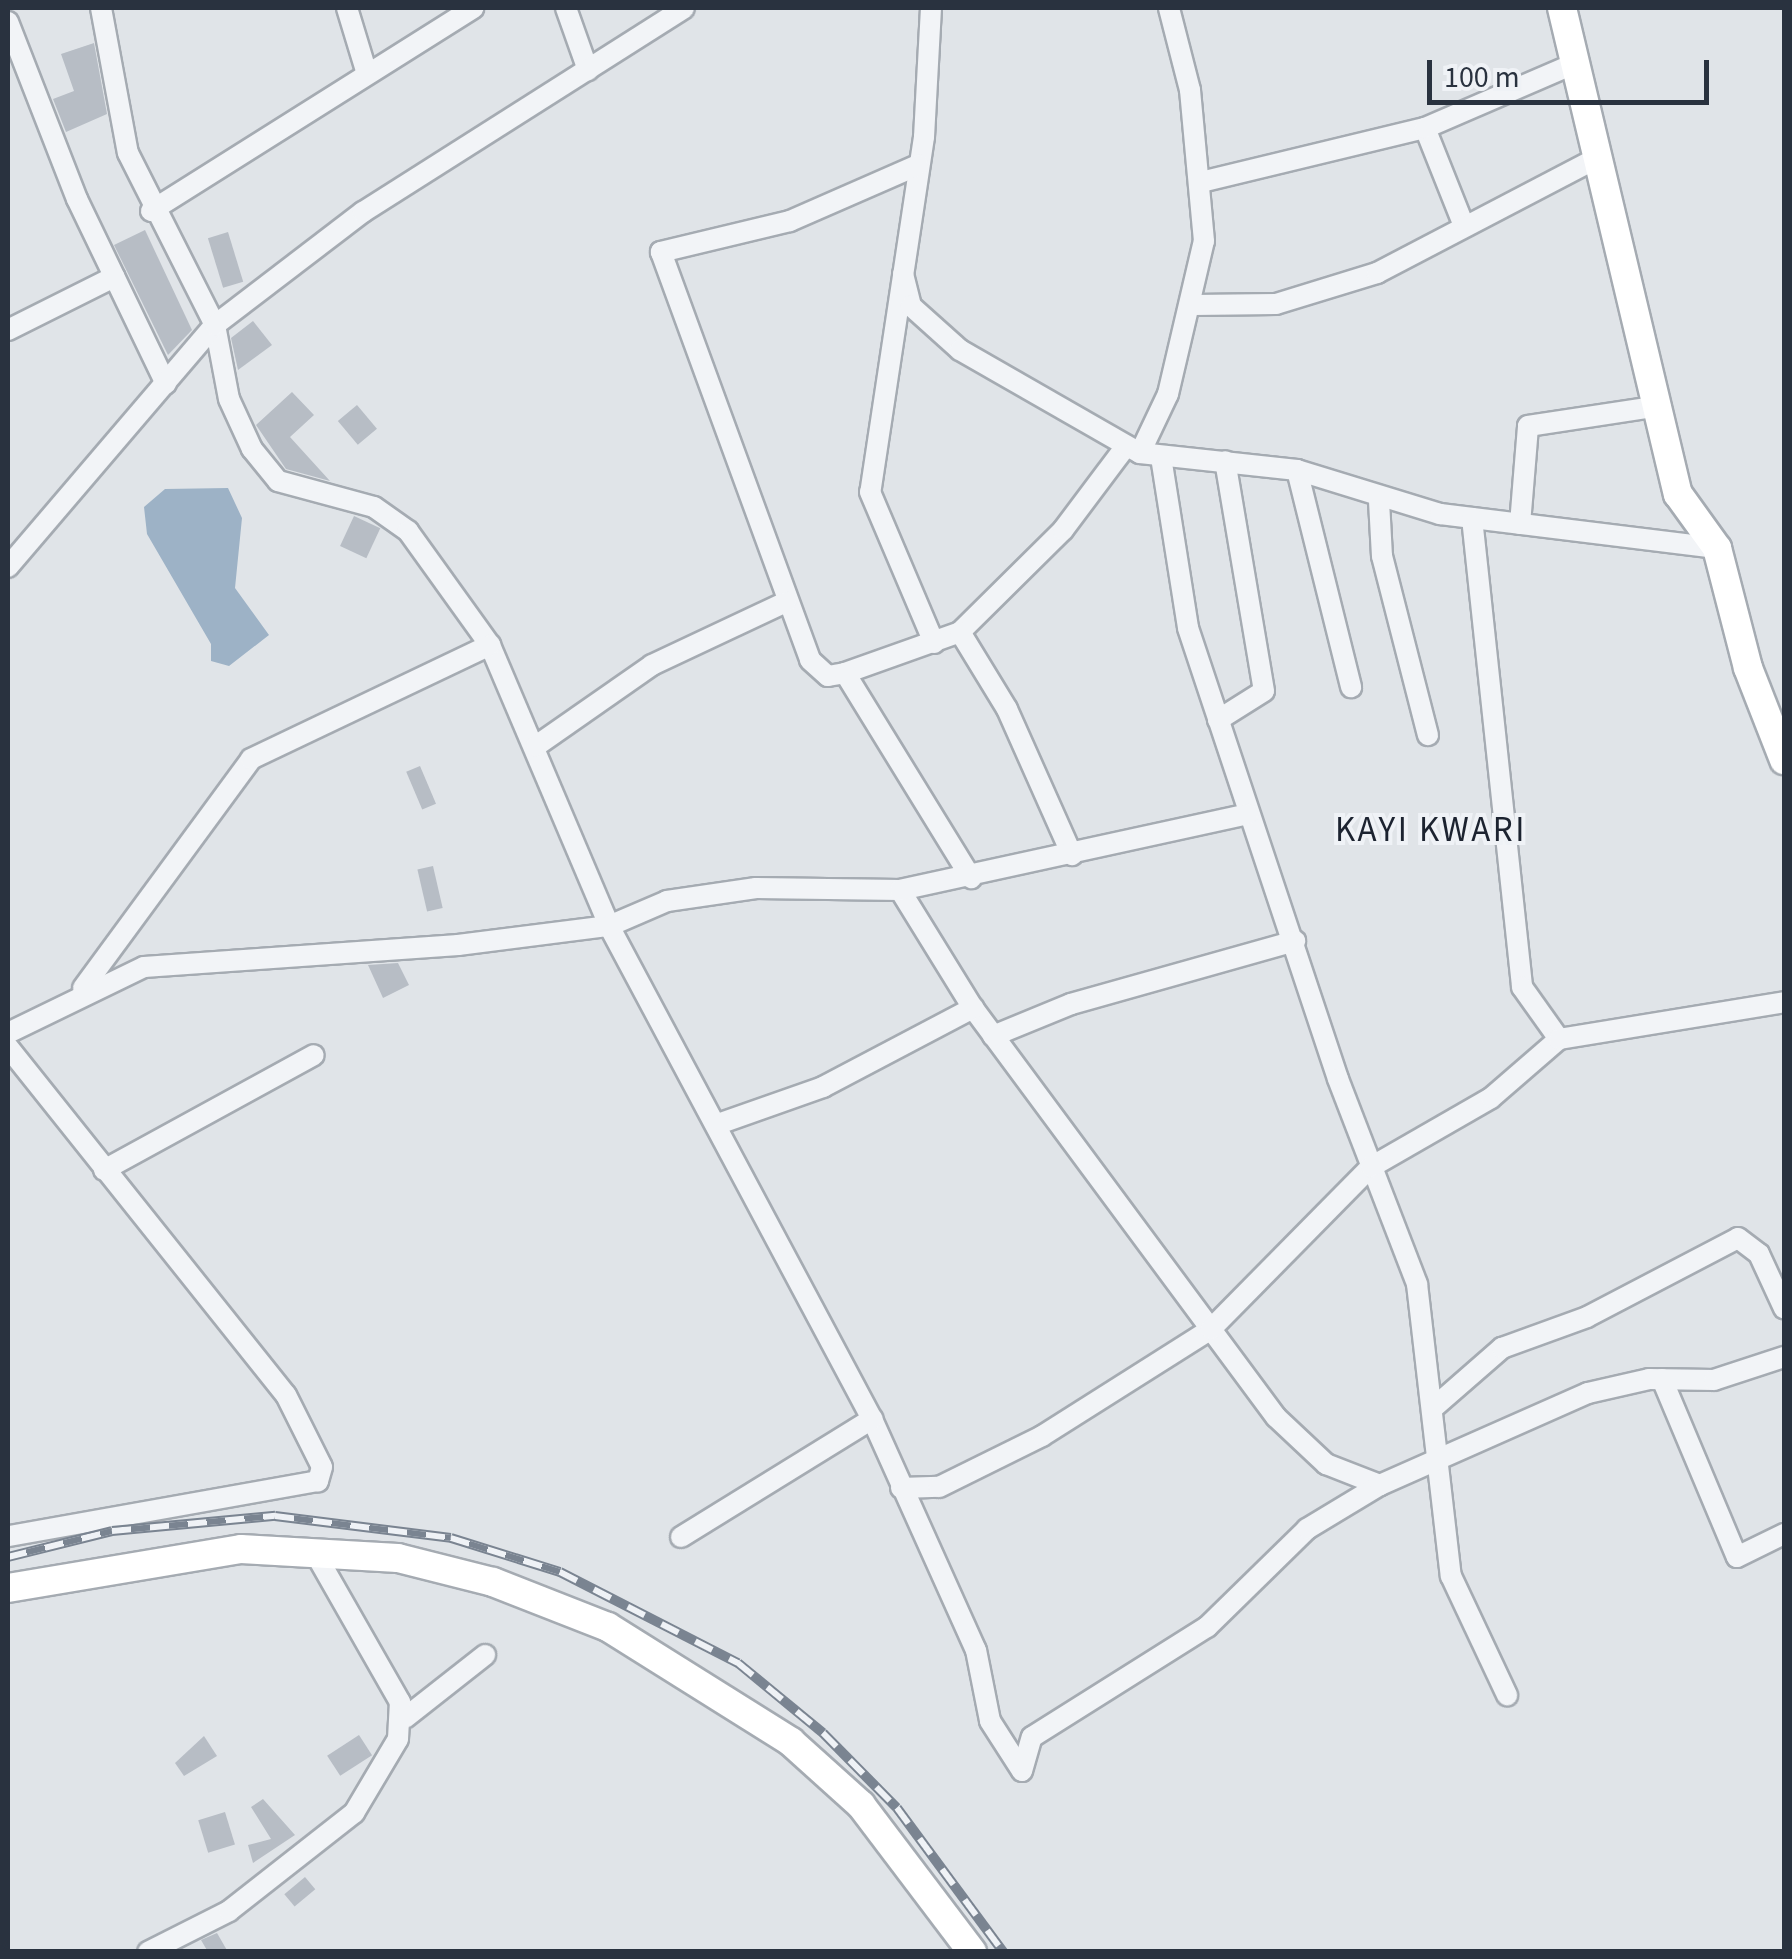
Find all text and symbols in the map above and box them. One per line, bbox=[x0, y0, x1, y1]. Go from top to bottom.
scale bar bbox=[1432, 40, 1714, 102]
text: 100 m bbox=[1444, 56, 1520, 99]
district label: KAYI KWARI bbox=[1335, 809, 1527, 851]

